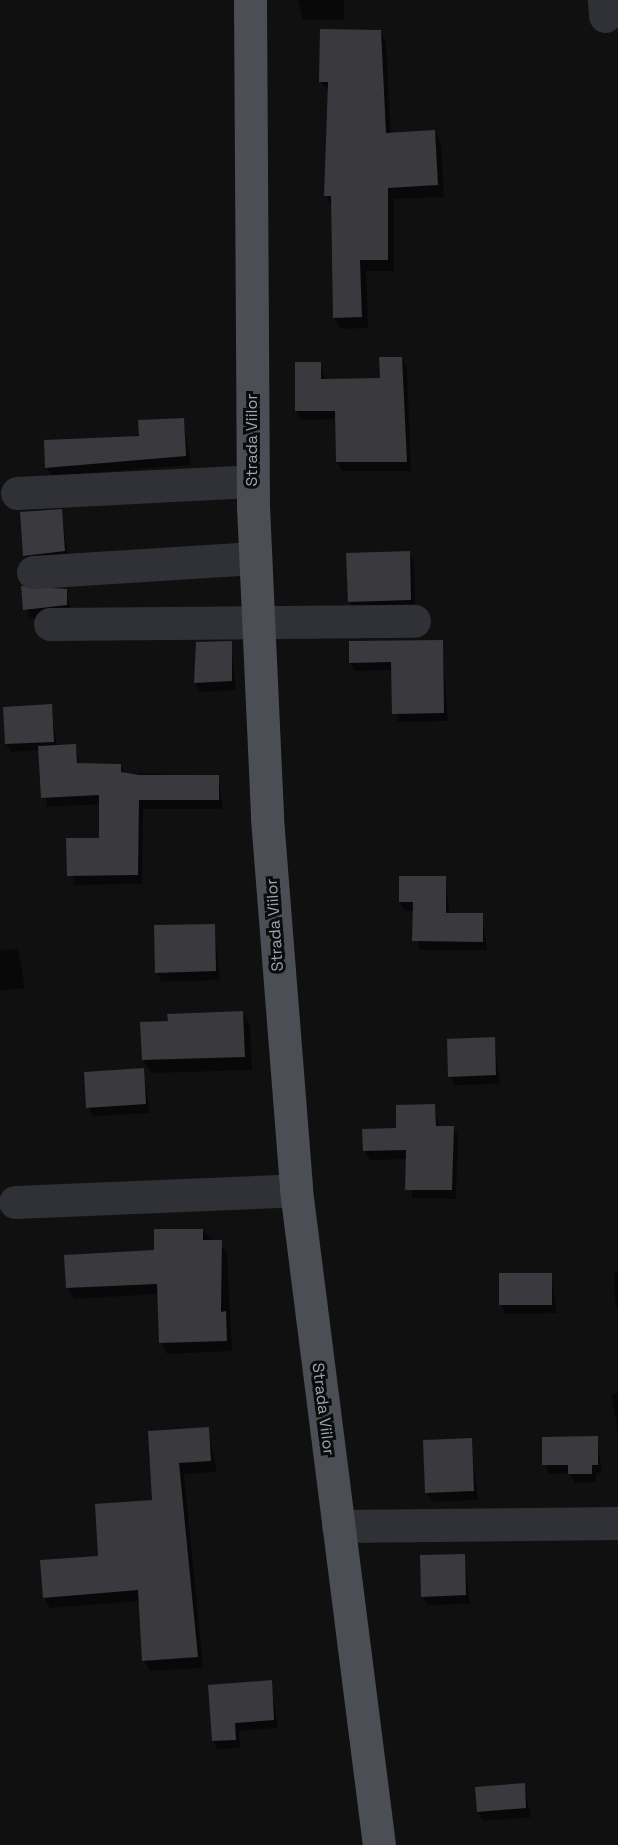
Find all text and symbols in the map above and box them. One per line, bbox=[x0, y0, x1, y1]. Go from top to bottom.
street label: Strada Viilor bbox=[242, 393, 262, 487]
street label: Strada Viilor bbox=[262, 878, 288, 972]
street label: Strada Viilor bbox=[308, 1362, 338, 1456]

